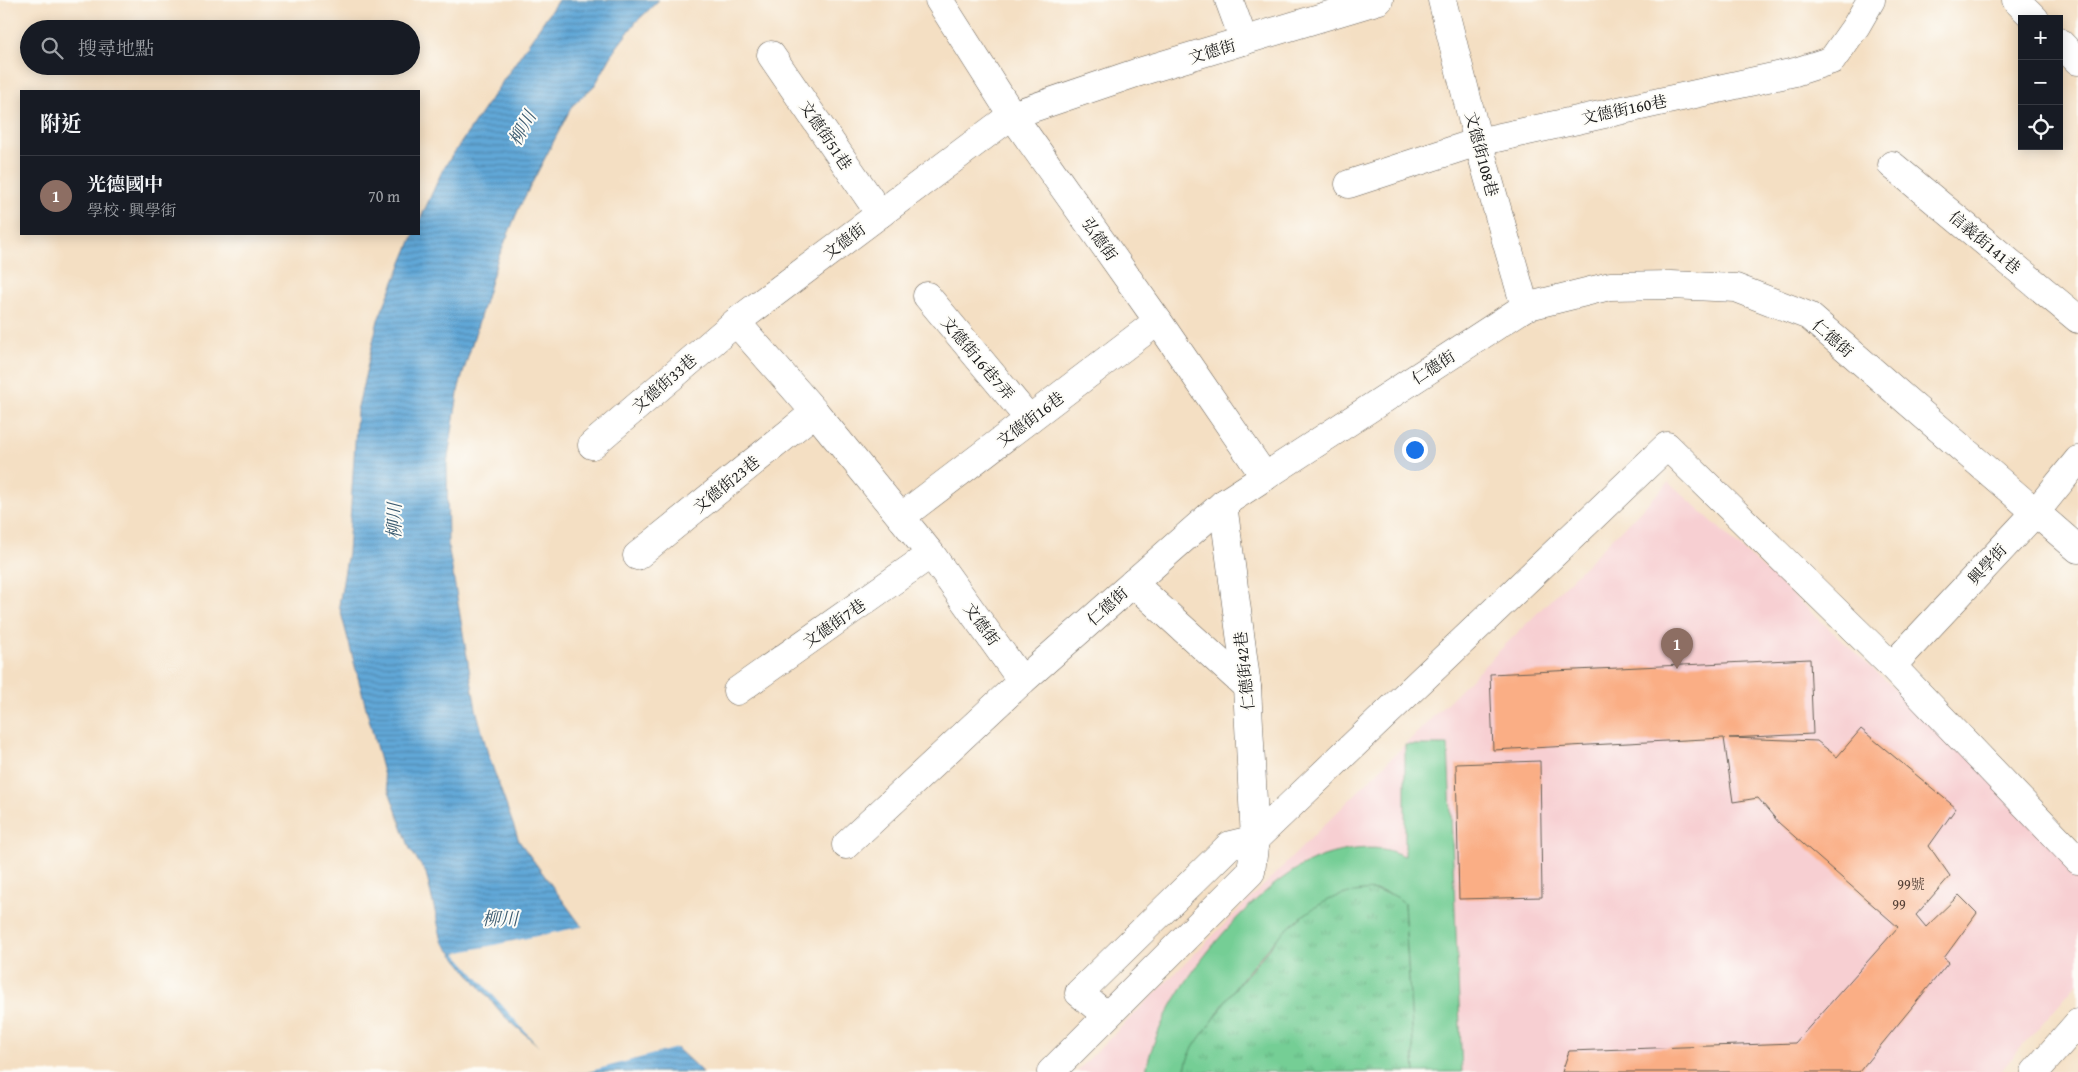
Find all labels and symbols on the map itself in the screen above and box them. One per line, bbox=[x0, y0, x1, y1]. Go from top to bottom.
street label: 文德街 bbox=[1186, 33, 1238, 69]
street label: 文德街160巷 bbox=[1579, 88, 1669, 130]
street label: 文德街51巷 bbox=[794, 95, 858, 175]
water label: 柳川 bbox=[501, 104, 544, 150]
street label: 文德街108巷 bbox=[1459, 109, 1505, 199]
street label: 信義街141巷 bbox=[1944, 205, 2026, 279]
street label: 弘德街 bbox=[1076, 212, 1124, 266]
street label: 文德街 bbox=[818, 217, 870, 265]
street label: 文德街16巷7弄 bbox=[936, 311, 1020, 405]
street label: 仁德街 bbox=[1807, 313, 1859, 363]
street label: 仁德街 bbox=[1406, 344, 1460, 390]
street label: 文德街33巷 bbox=[626, 348, 702, 418]
street label: 文德街16巷 bbox=[991, 386, 1069, 452]
your location bbox=[1402, 437, 1428, 463]
street label: 文德街23巷 bbox=[688, 450, 764, 518]
water label: 柳川 bbox=[380, 501, 408, 539]
street label: 興學街 bbox=[1962, 538, 2012, 590]
street label: 仁德街 bbox=[1081, 581, 1133, 631]
street label: 文德街7巷 bbox=[798, 593, 870, 653]
street label: 文德街 bbox=[958, 598, 1006, 650]
pin: 1 bbox=[1661, 628, 1693, 669]
street label: 仁德街42巷 bbox=[1228, 630, 1260, 712]
house number: 99號 bbox=[1897, 874, 1925, 894]
house number: 99 bbox=[1892, 894, 1906, 914]
water label: 柳川 bbox=[482, 905, 520, 932]

